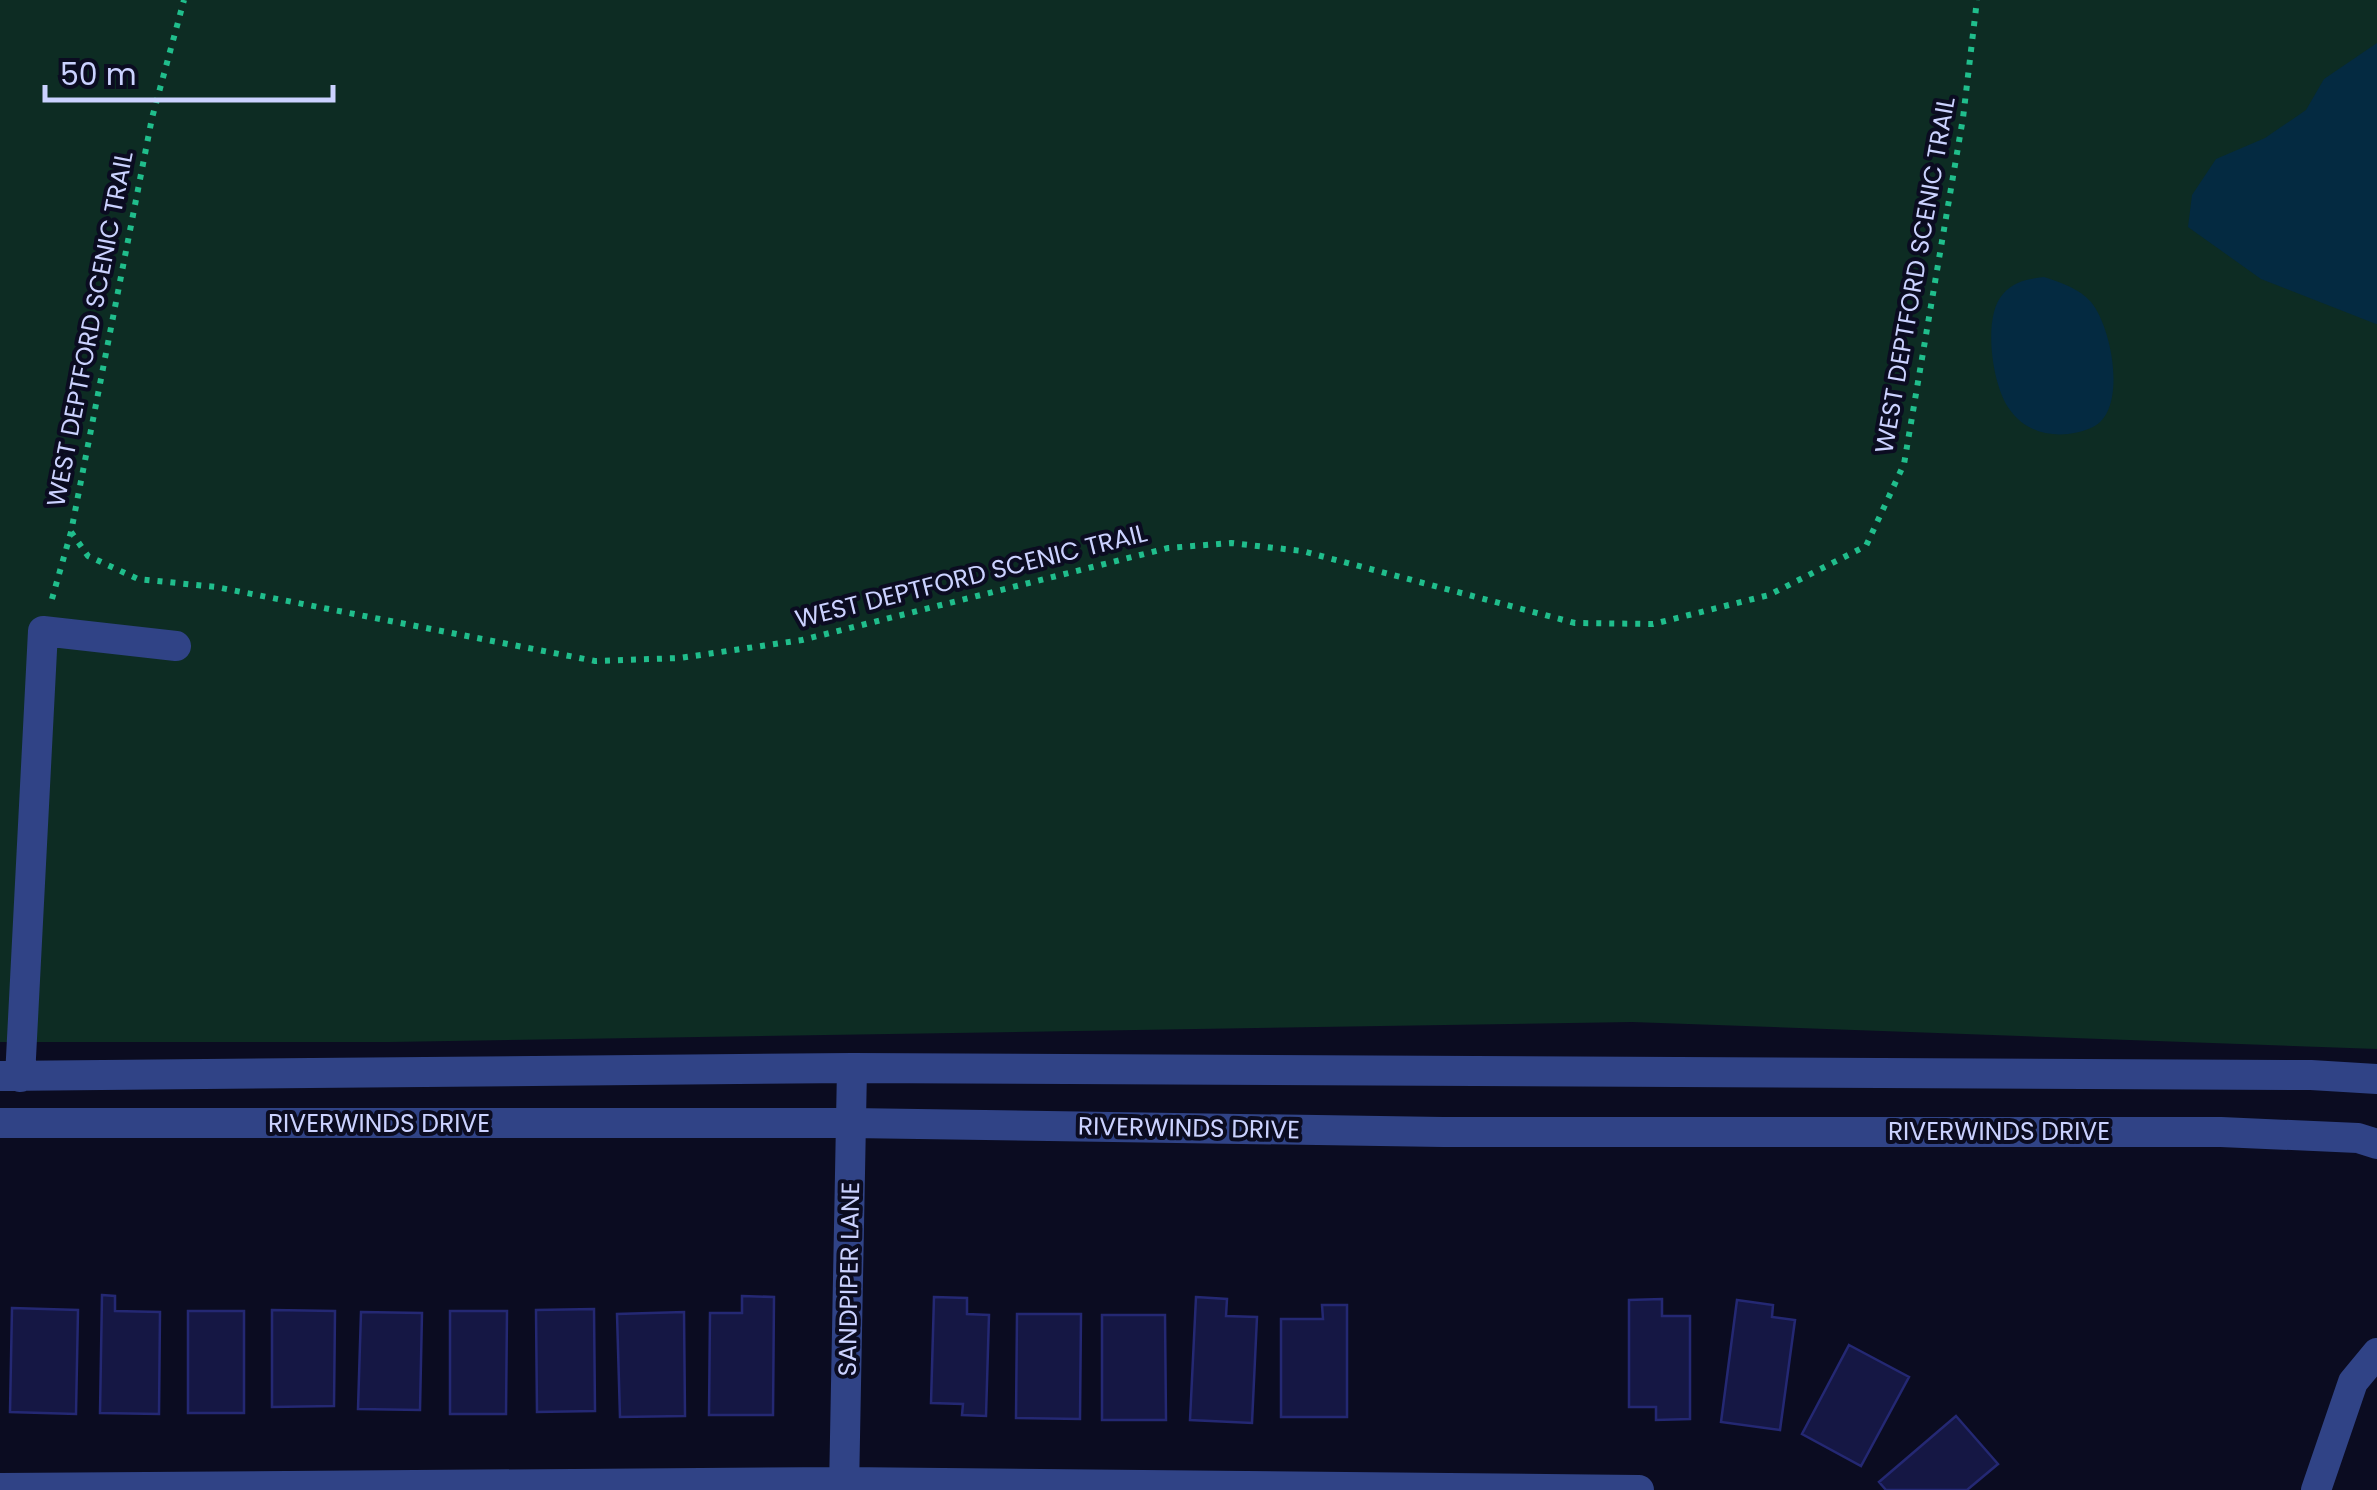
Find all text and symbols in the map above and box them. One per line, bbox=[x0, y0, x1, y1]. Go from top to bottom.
scale bar bbox=[45, 40, 332, 102]
text: 50 m bbox=[60, 53, 137, 96]
street label: WEST DEPTFORD SCENIC TRAIL bbox=[1866, 94, 1964, 456]
street label: WEST DEPTFORD SCENIC TRAIL bbox=[38, 148, 142, 510]
street label: WEST DEPTFORD SCENIC TRAIL bbox=[791, 515, 1151, 637]
street label: RIVERWINDS DRIVE bbox=[268, 1106, 490, 1141]
street label: RIVERWINDS DRIVE bbox=[1078, 1109, 1300, 1147]
street label: RIVERWINDS DRIVE bbox=[1888, 1114, 2110, 1149]
street label: SANDPIPER LANE bbox=[830, 1181, 868, 1377]

